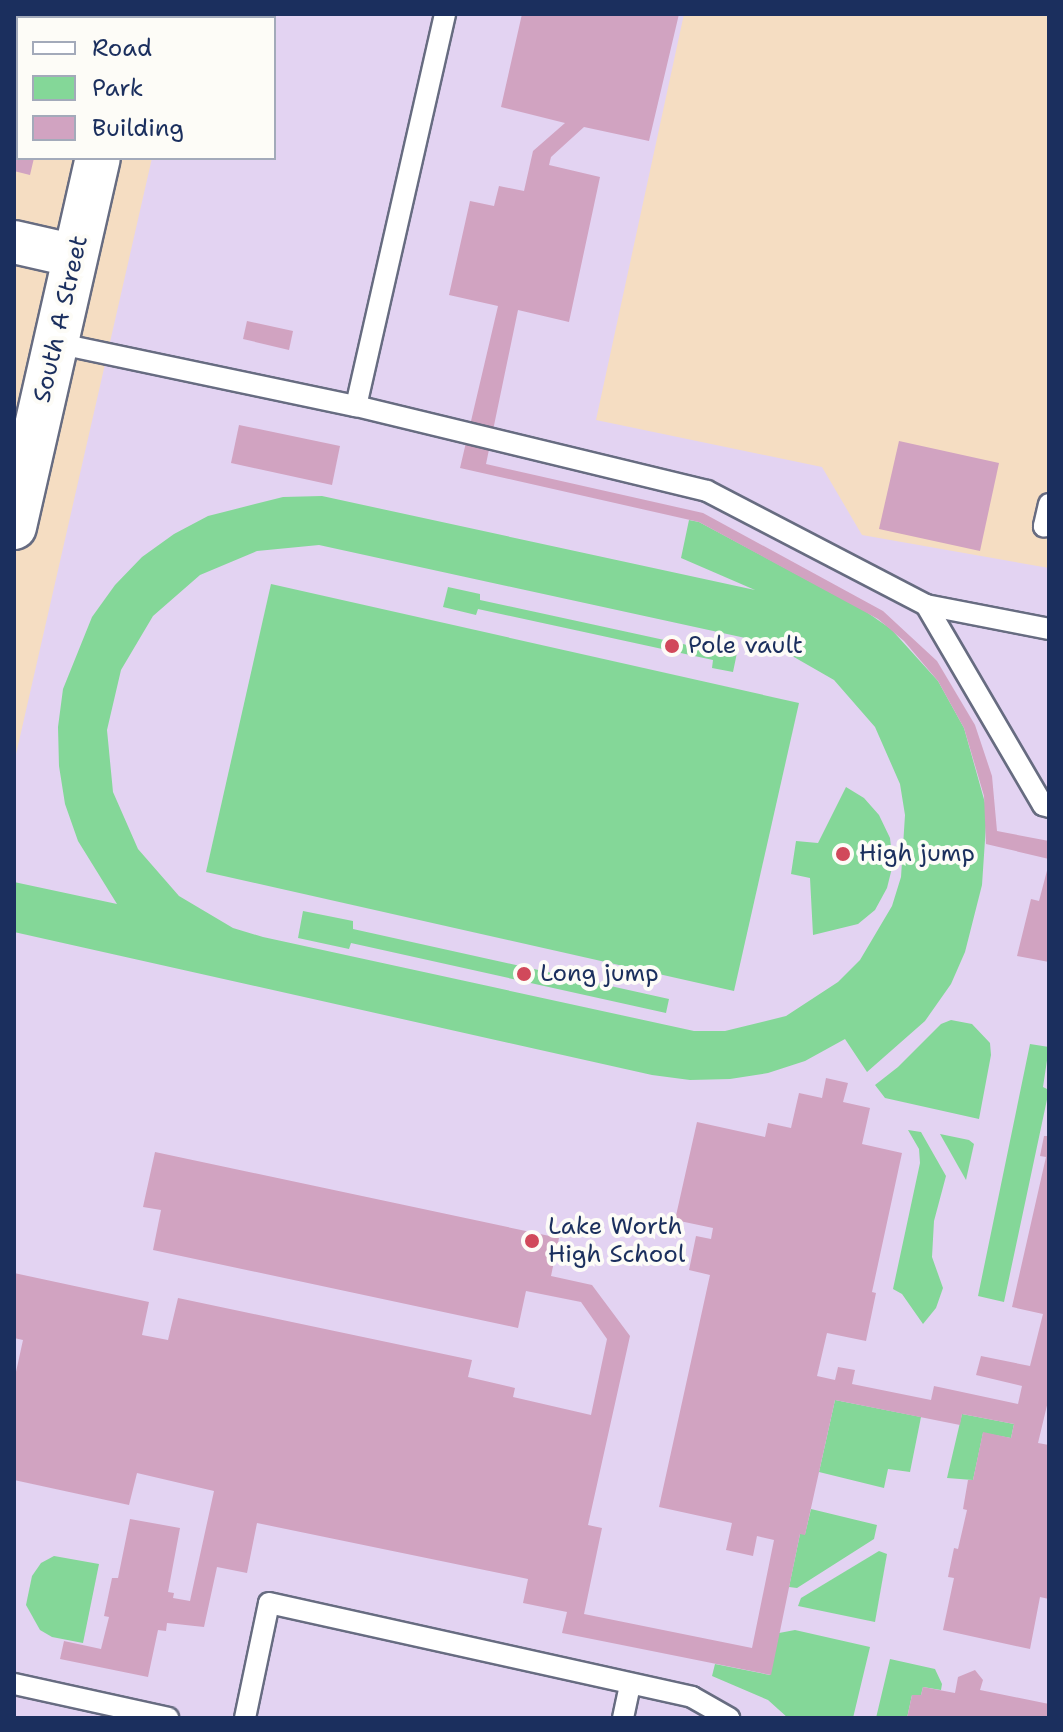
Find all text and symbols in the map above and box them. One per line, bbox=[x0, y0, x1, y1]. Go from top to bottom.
legend bbox=[16, 16, 276, 160]
text: Road bbox=[92, 32, 152, 64]
text: Park bbox=[92, 72, 144, 104]
text: Building bbox=[92, 112, 184, 144]
street label: South A Street bbox=[28, 233, 94, 405]
place label: Pole vault bbox=[688, 632, 803, 660]
marker: Pole vault bbox=[663, 637, 681, 655]
place label: High jump bbox=[859, 840, 975, 868]
marker: High jump bbox=[834, 845, 852, 863]
place label: Long jump bbox=[540, 960, 659, 988]
marker: Long jump bbox=[515, 965, 533, 983]
place label: Lake Worth High School bbox=[548, 1213, 685, 1269]
marker: Lake Worth High School bbox=[523, 1232, 541, 1250]

